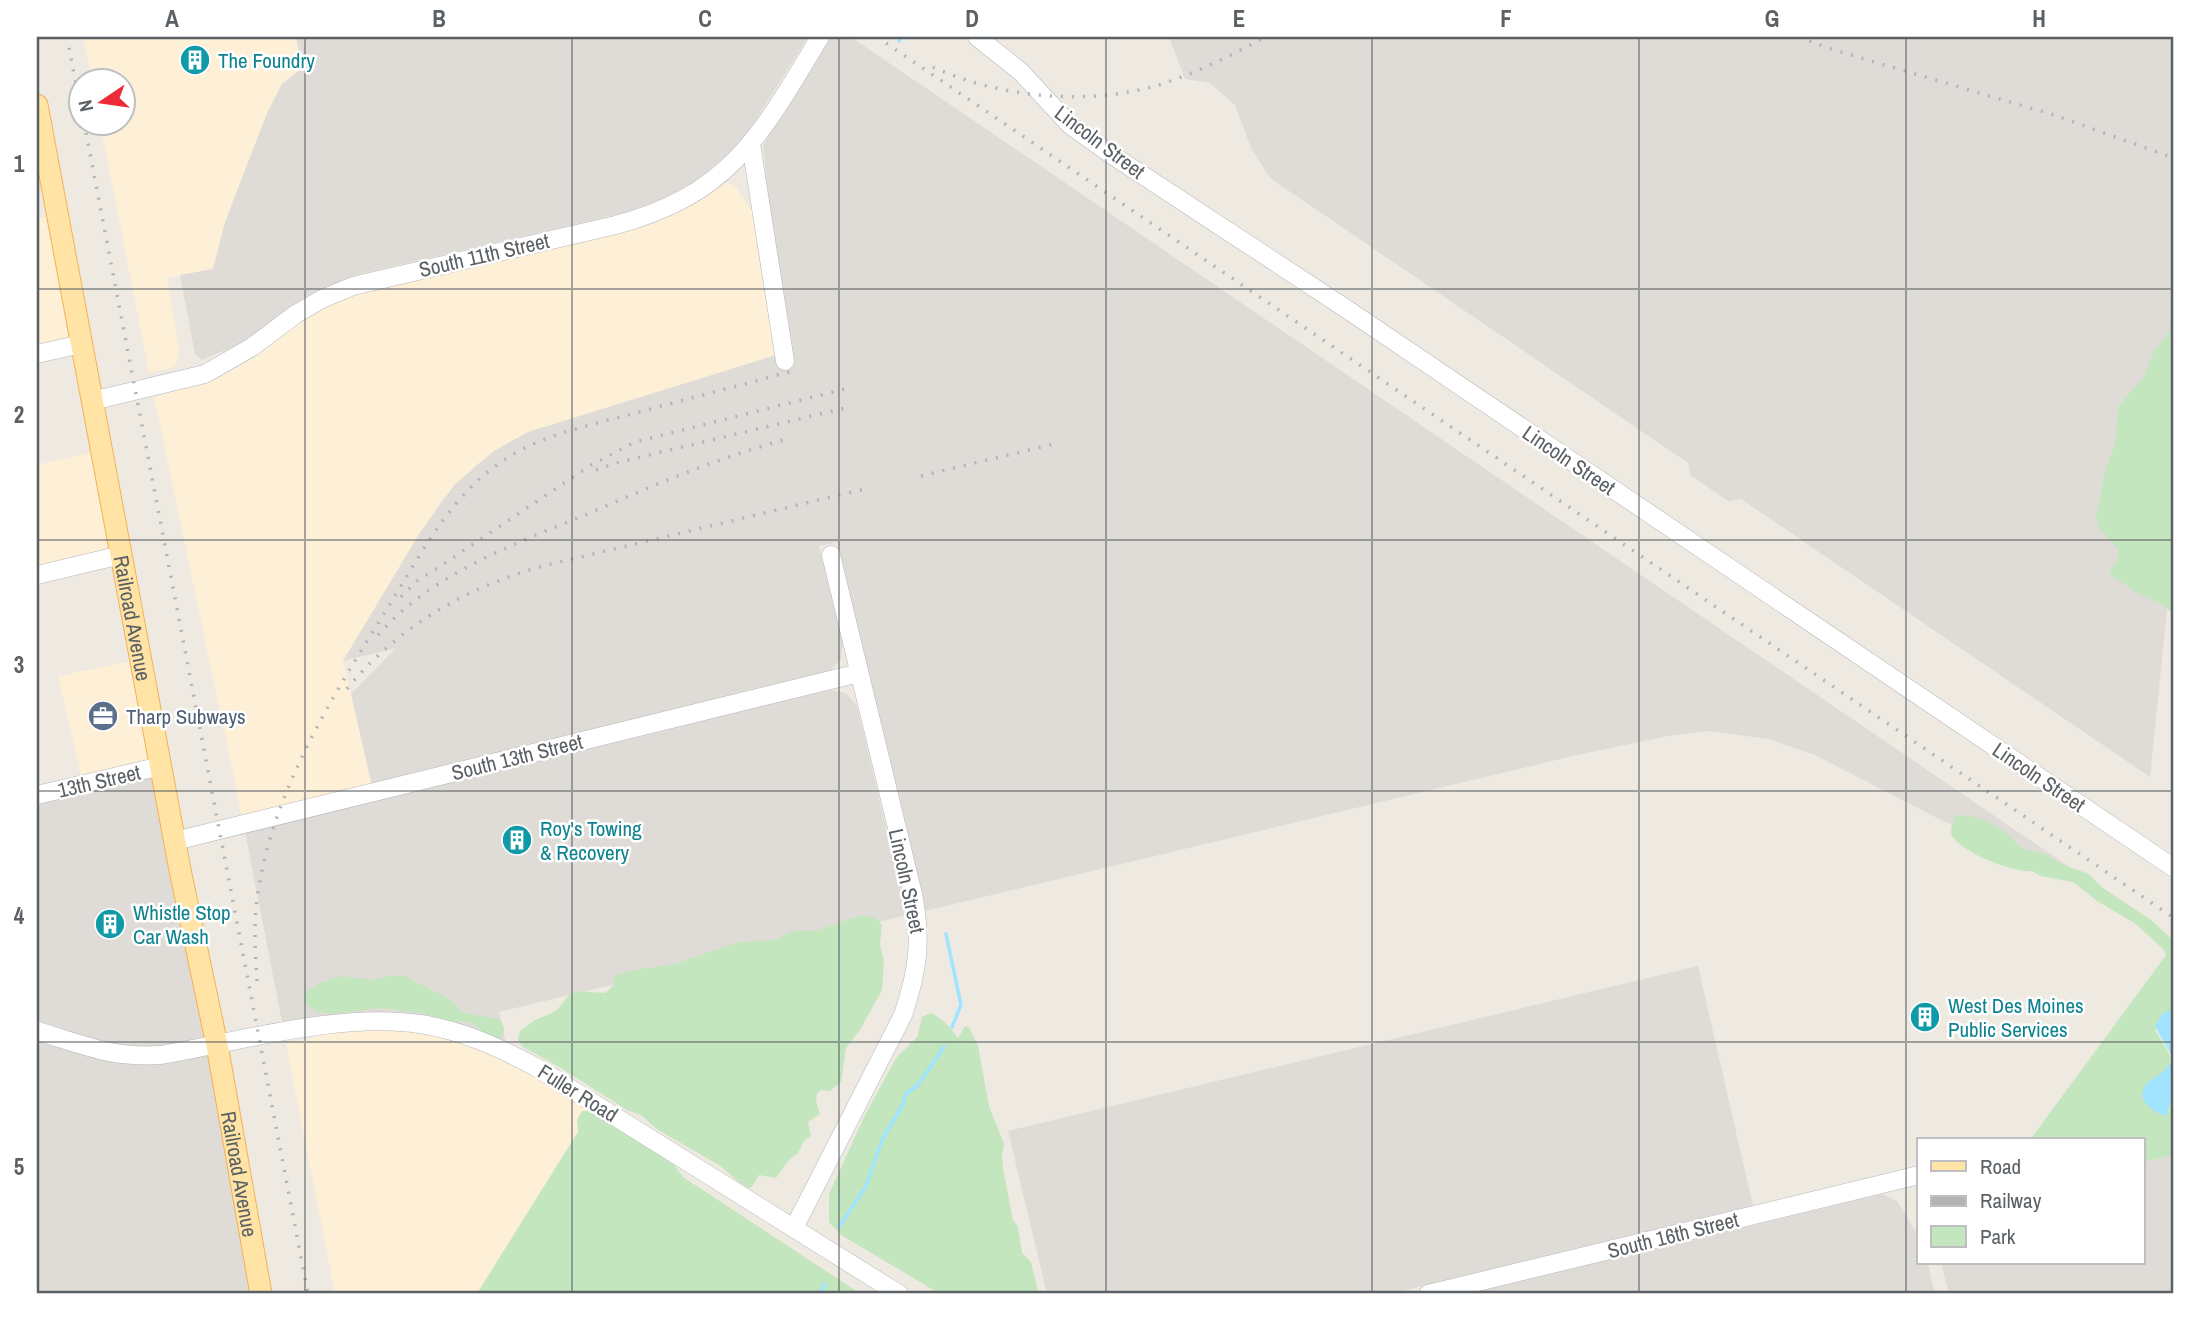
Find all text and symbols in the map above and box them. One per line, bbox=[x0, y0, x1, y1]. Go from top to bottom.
text: A bbox=[165, 3, 179, 34]
text: B bbox=[432, 3, 446, 34]
text: C bbox=[698, 3, 712, 34]
text: D bbox=[965, 3, 979, 34]
text: E bbox=[1233, 3, 1245, 34]
text: F bbox=[1500, 3, 1512, 34]
text: G bbox=[1765, 3, 1779, 34]
text: H bbox=[2032, 3, 2046, 34]
building icon: The Foundry bbox=[178, 43, 212, 77]
place label: The Foundry bbox=[218, 46, 315, 75]
north arrow bbox=[66, 66, 136, 136]
text: N bbox=[72, 97, 99, 114]
street label: Lincoln Street bbox=[1049, 98, 1151, 186]
text: 1 bbox=[14, 148, 25, 179]
street label: South 11th Street bbox=[416, 226, 552, 284]
text: 2 bbox=[14, 399, 24, 430]
street label: Lincoln Street bbox=[1517, 418, 1621, 502]
street label: Railroad Avenue bbox=[107, 553, 159, 683]
text: 3 bbox=[14, 649, 24, 680]
office icon: Tharp Subways bbox=[86, 699, 120, 733]
place label: Tharp Subways bbox=[126, 702, 246, 731]
street label: South 13th Street bbox=[448, 727, 586, 787]
street label: Lincoln Street bbox=[1987, 735, 2091, 819]
street label: 13th Street bbox=[55, 757, 144, 805]
place label: Roy's Towing & Recovery bbox=[540, 814, 642, 867]
building icon: Roy's Towing & Recovery bbox=[500, 823, 534, 857]
street label: Lincoln Street bbox=[882, 826, 932, 936]
place label: Whistle Stop Car Wash bbox=[133, 898, 231, 951]
text: 4 bbox=[14, 900, 25, 931]
building icon: Whistle Stop Car Wash bbox=[93, 907, 127, 941]
place label: West Des Moines Public Services bbox=[1948, 991, 2084, 1044]
building icon: West Des Moines Public Services bbox=[1908, 1000, 1942, 1034]
street label: Fuller Road bbox=[533, 1057, 623, 1129]
street label: Railroad Avenue bbox=[214, 1109, 265, 1239]
legend bbox=[1917, 1138, 2144, 1264]
text: 5 bbox=[14, 1151, 24, 1182]
text: Road bbox=[1980, 1152, 2021, 1181]
text: Railway bbox=[1980, 1186, 2042, 1215]
street label: South 16th Street bbox=[1604, 1205, 1742, 1265]
text: Park bbox=[1980, 1222, 2016, 1251]

